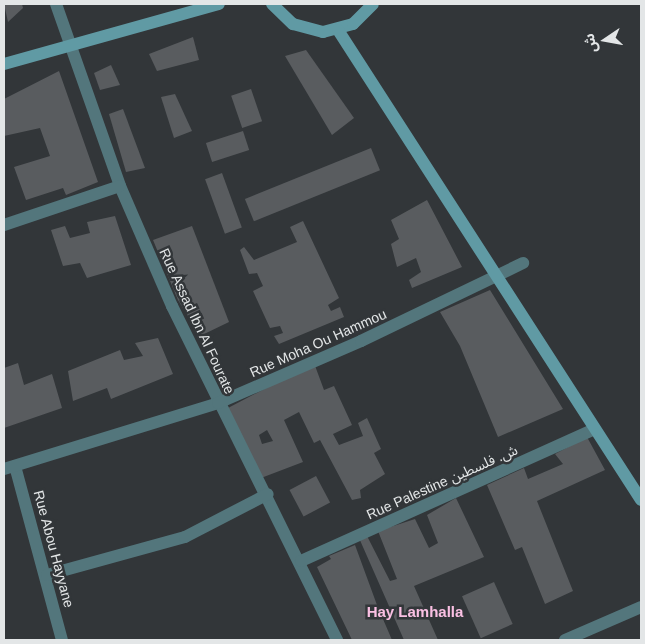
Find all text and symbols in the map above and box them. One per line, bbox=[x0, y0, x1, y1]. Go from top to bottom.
north arrow bbox=[580, 15, 630, 65]
text: ش bbox=[581, 32, 600, 54]
street label: Rue Assad Ibn Al Fourate bbox=[156, 245, 238, 397]
street label: Rue Moha Ou Hammou bbox=[247, 305, 389, 381]
street label: Rue Palestine ش. فلسطين bbox=[364, 441, 520, 523]
street label: Rue Abou Hayyane bbox=[30, 488, 78, 610]
district label: Hay Lamhalla bbox=[367, 603, 463, 621]

